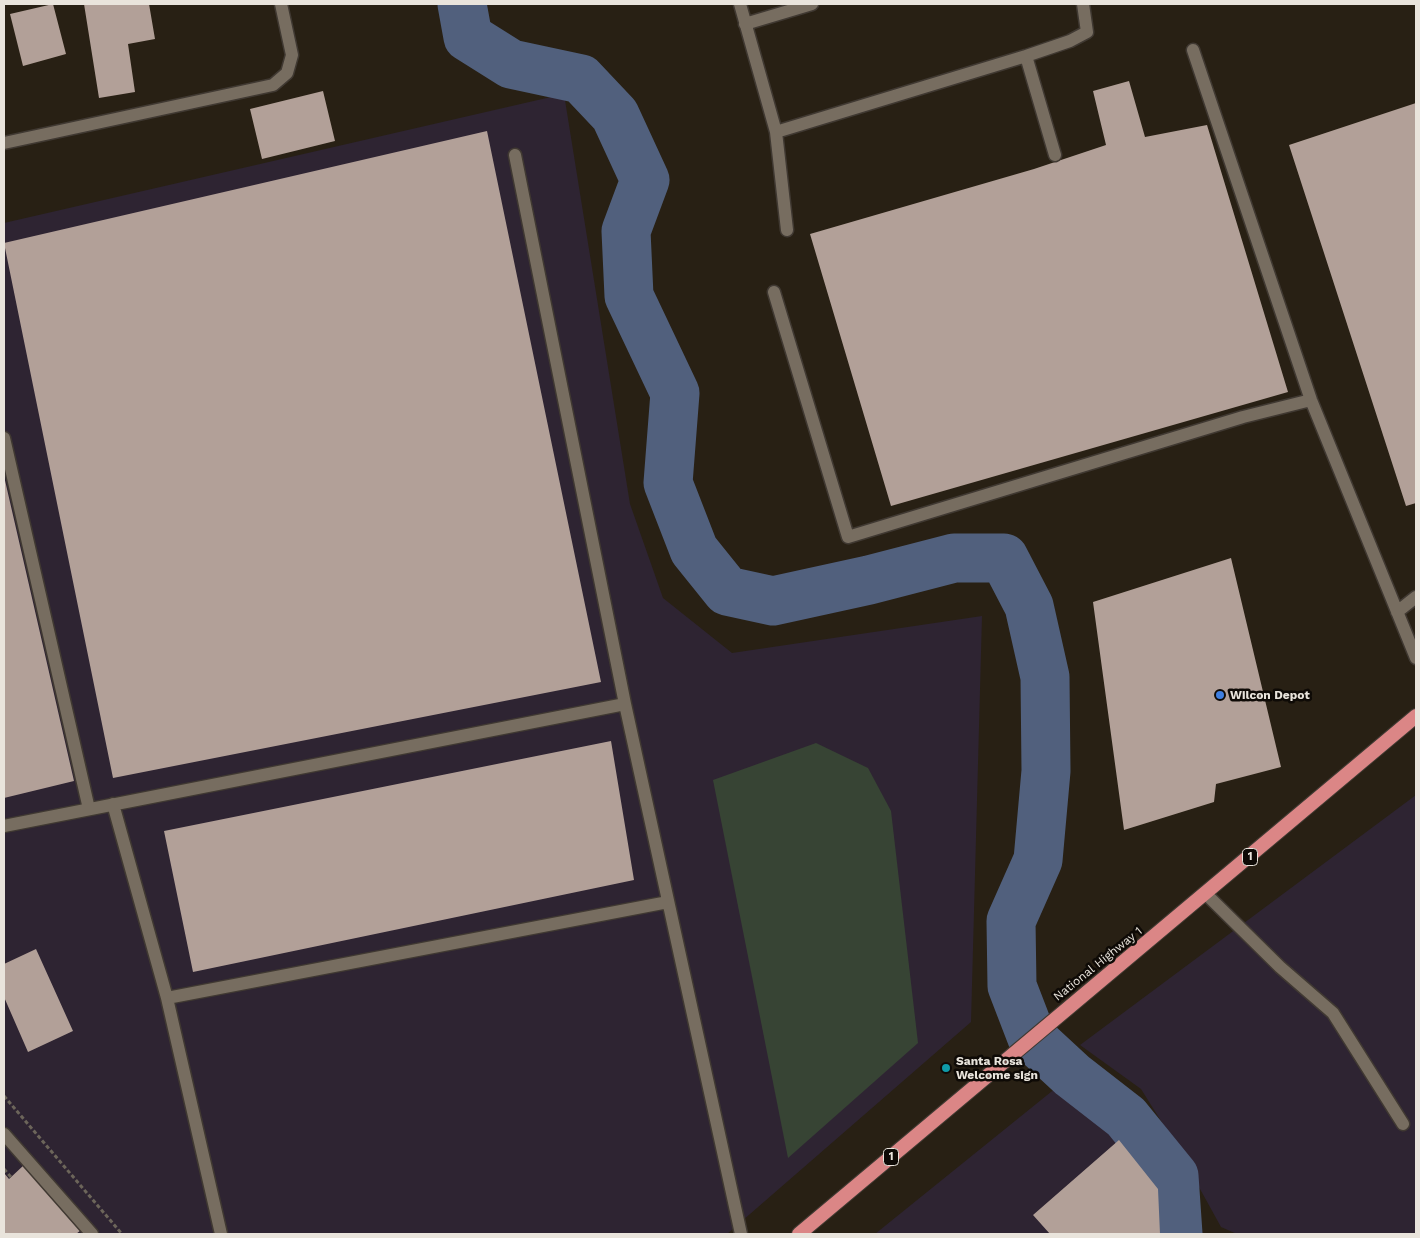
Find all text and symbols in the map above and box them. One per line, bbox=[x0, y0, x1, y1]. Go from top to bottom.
place label: Wilcon Depot bbox=[1230, 688, 1310, 702]
marker: Wilcon Depot bbox=[1214, 689, 1226, 701]
road number: 1 bbox=[1242, 849, 1258, 866]
street label: National Highway 1 bbox=[1051, 924, 1145, 1004]
place label: Santa Rosa Welcome sign bbox=[956, 1054, 1038, 1082]
marker: Santa Rosa Welcome sign bbox=[940, 1062, 952, 1074]
road number: 1 bbox=[884, 1148, 898, 1166]

